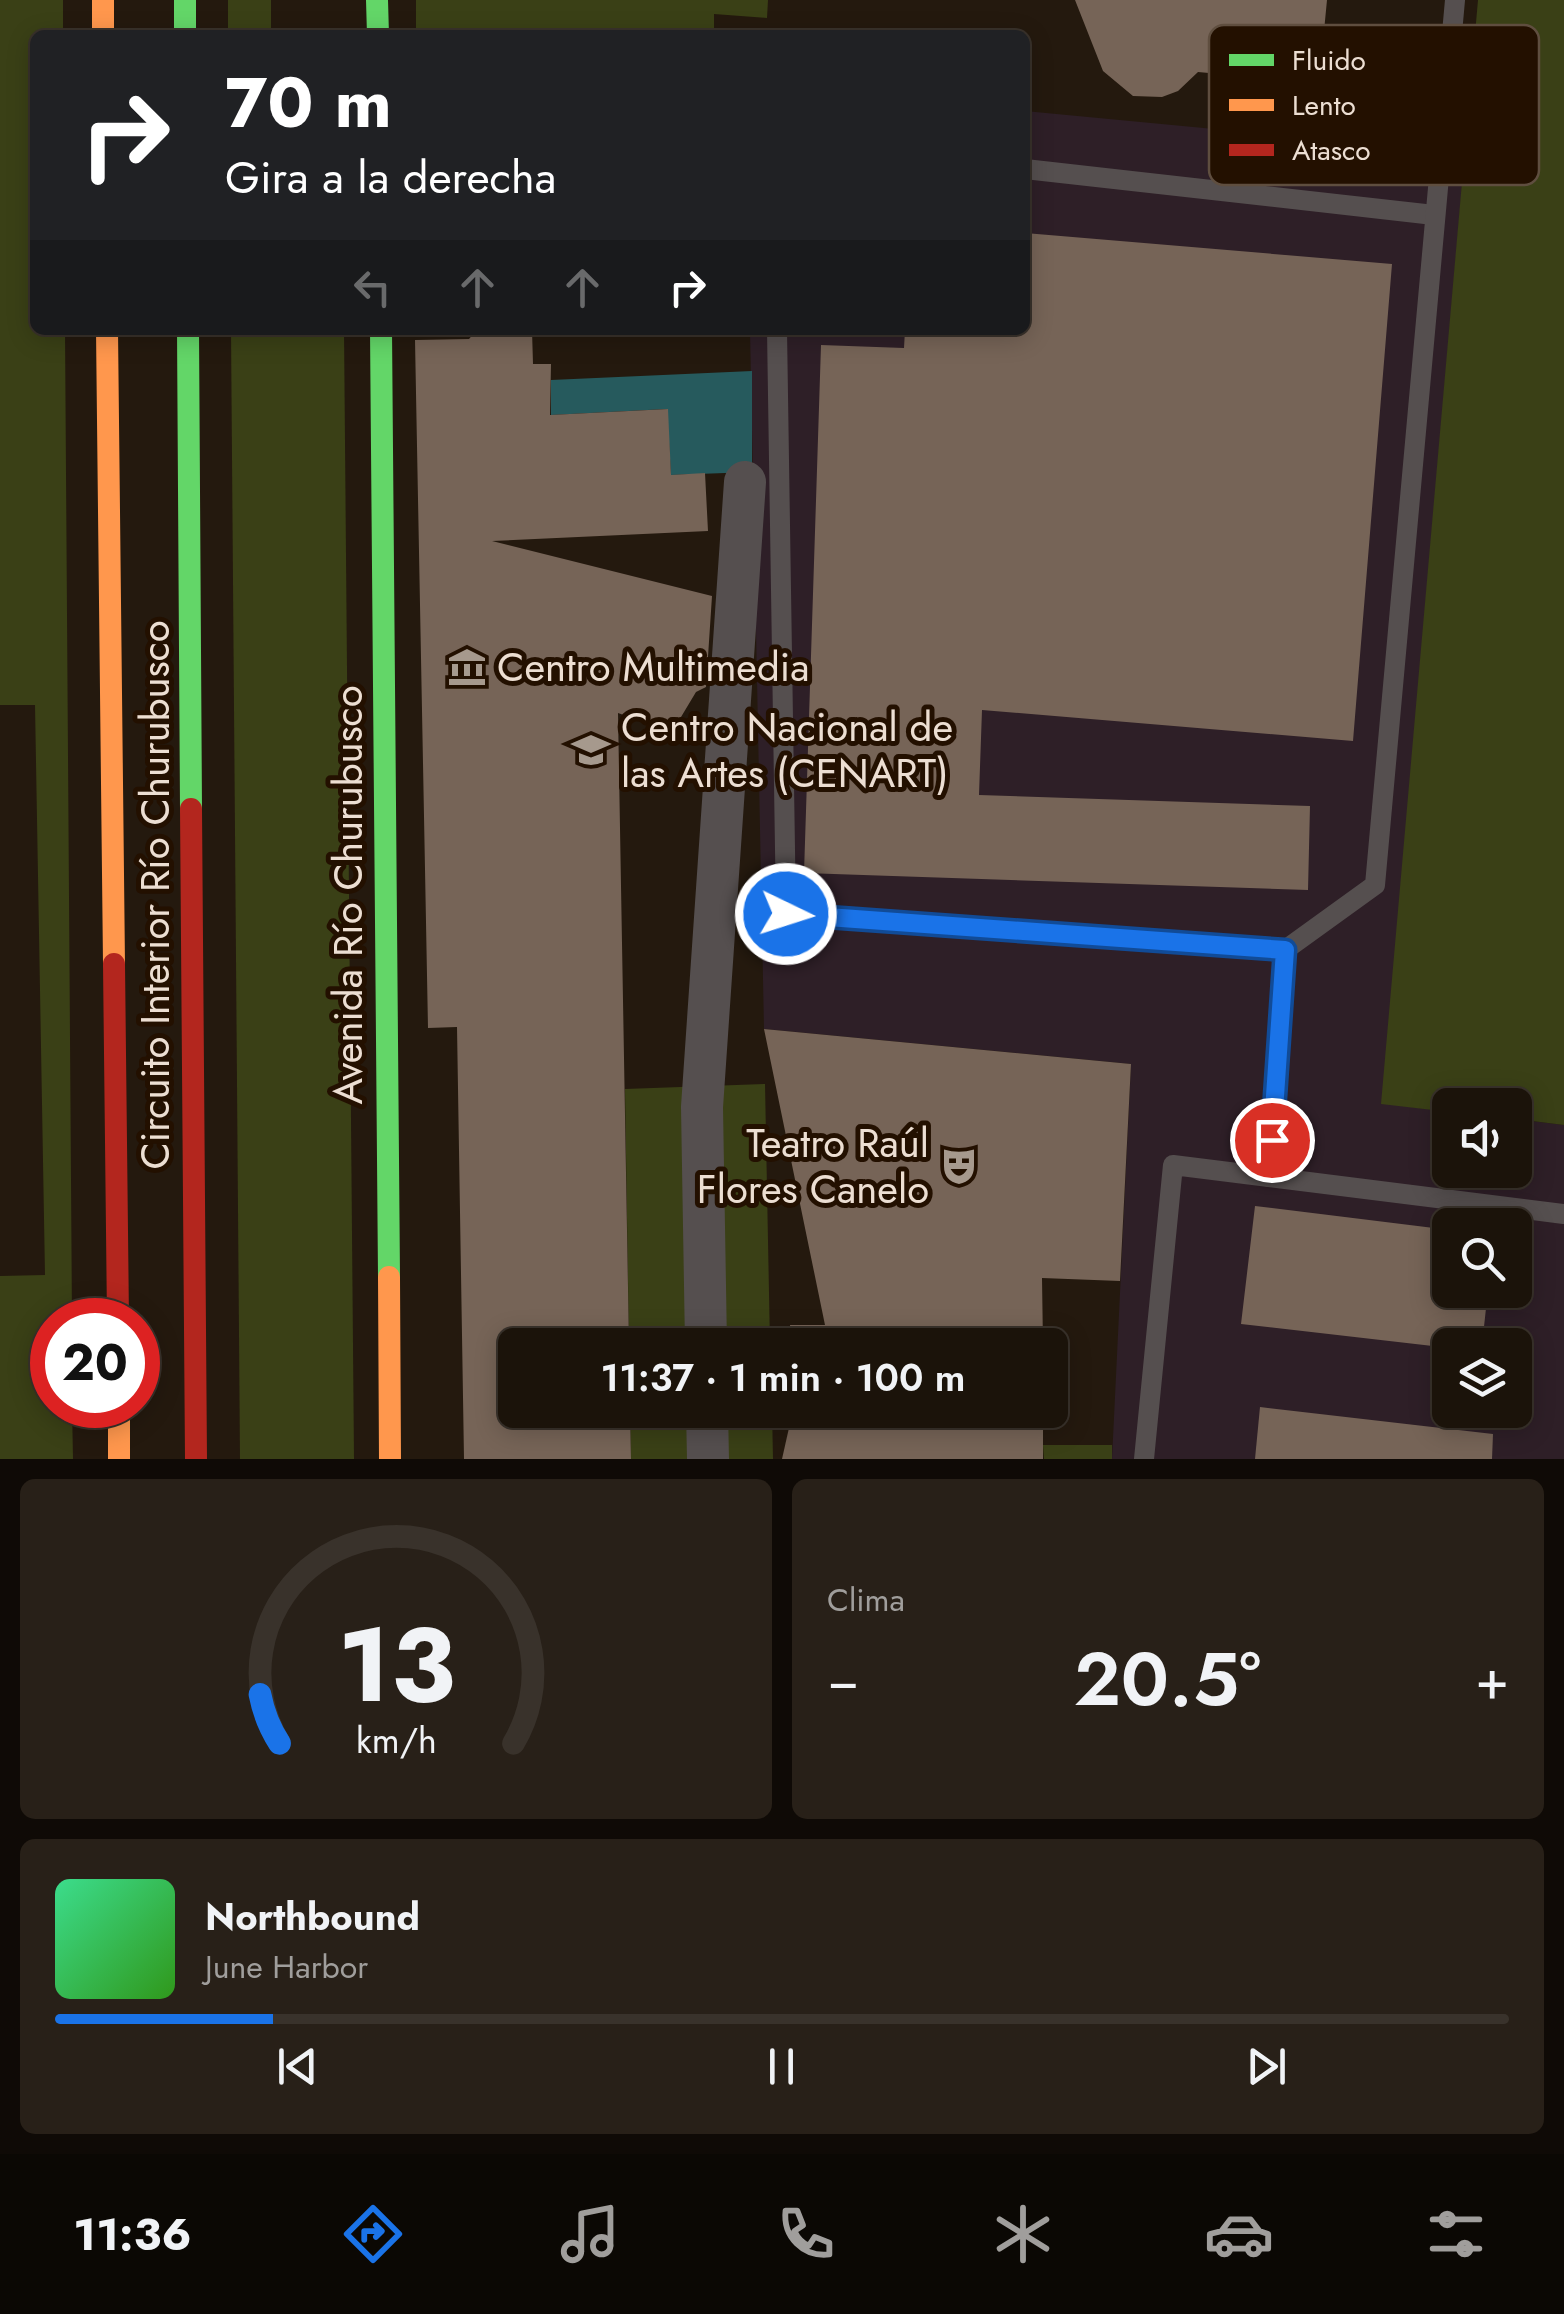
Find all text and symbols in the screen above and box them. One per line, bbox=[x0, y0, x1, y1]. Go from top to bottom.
legend bbox=[1209, 25, 1539, 185]
text: Fluido bbox=[1292, 40, 1366, 81]
text: 70 m bbox=[225, 52, 392, 153]
icon: right bbox=[60, 70, 190, 200]
text: Lento bbox=[1292, 85, 1356, 126]
text: Atasco bbox=[1292, 130, 1371, 171]
text: Gira a la derecha bbox=[225, 145, 556, 210]
icon: left bbox=[345, 260, 400, 315]
icon: ahead bbox=[450, 260, 505, 315]
icon: ahead bbox=[555, 260, 610, 315]
icon: right bbox=[660, 260, 715, 315]
street label: Circuito Interior Río Churubusco bbox=[126, 620, 184, 1170]
place label: Centro Multimedia bbox=[497, 638, 809, 696]
museum icon: Centro Multimedia bbox=[446, 646, 488, 688]
street label: Avenida Río Churubusco bbox=[319, 685, 377, 1105]
place label: Centro Nacional de las Artes (CENART) bbox=[621, 698, 953, 802]
school or university icon: Centro Nacional de las Artes (CENART) bbox=[570, 729, 612, 771]
position arrow bbox=[734, 862, 838, 966]
map controls bbox=[1432, 1088, 1532, 1428]
button: sound bbox=[1432, 1088, 1532, 1188]
pin bbox=[1230, 1098, 1315, 1183]
icon: arrive bbox=[1245, 1113, 1300, 1168]
place label: Teatro Raúl Flores Canelo bbox=[697, 1114, 929, 1218]
theatre icon: Teatro Raúl Flores Canelo bbox=[938, 1145, 980, 1187]
button: search bbox=[1432, 1208, 1532, 1308]
speed limit sign: 20 bbox=[30, 1298, 160, 1428]
button: layers bbox=[1432, 1328, 1532, 1428]
text: 11:37 · 1 min · 100 m bbox=[601, 1350, 965, 1405]
text: Clima bbox=[827, 1577, 905, 1623]
text: 13 bbox=[337, 1590, 455, 1740]
text: 20.5° bbox=[1074, 1625, 1261, 1733]
text: − bbox=[827, 1640, 859, 1720]
text: + bbox=[1475, 1640, 1509, 1720]
text: km/h bbox=[356, 1715, 436, 1766]
text: Northbound bbox=[205, 1889, 420, 1944]
text: June Harbor bbox=[205, 1944, 368, 1990]
icon: previous bbox=[270, 2039, 325, 2094]
icon: pause bbox=[754, 2039, 809, 2094]
icon: next bbox=[1239, 2039, 1294, 2094]
icon: directions bbox=[338, 2199, 408, 2269]
icon: music bbox=[555, 2199, 625, 2269]
icon: phone bbox=[771, 2199, 841, 2269]
icon: climate bbox=[988, 2199, 1058, 2269]
icon: car bbox=[1204, 2199, 1274, 2269]
icon: filters bbox=[1421, 2199, 1491, 2269]
text: 11:36 bbox=[73, 2202, 192, 2267]

